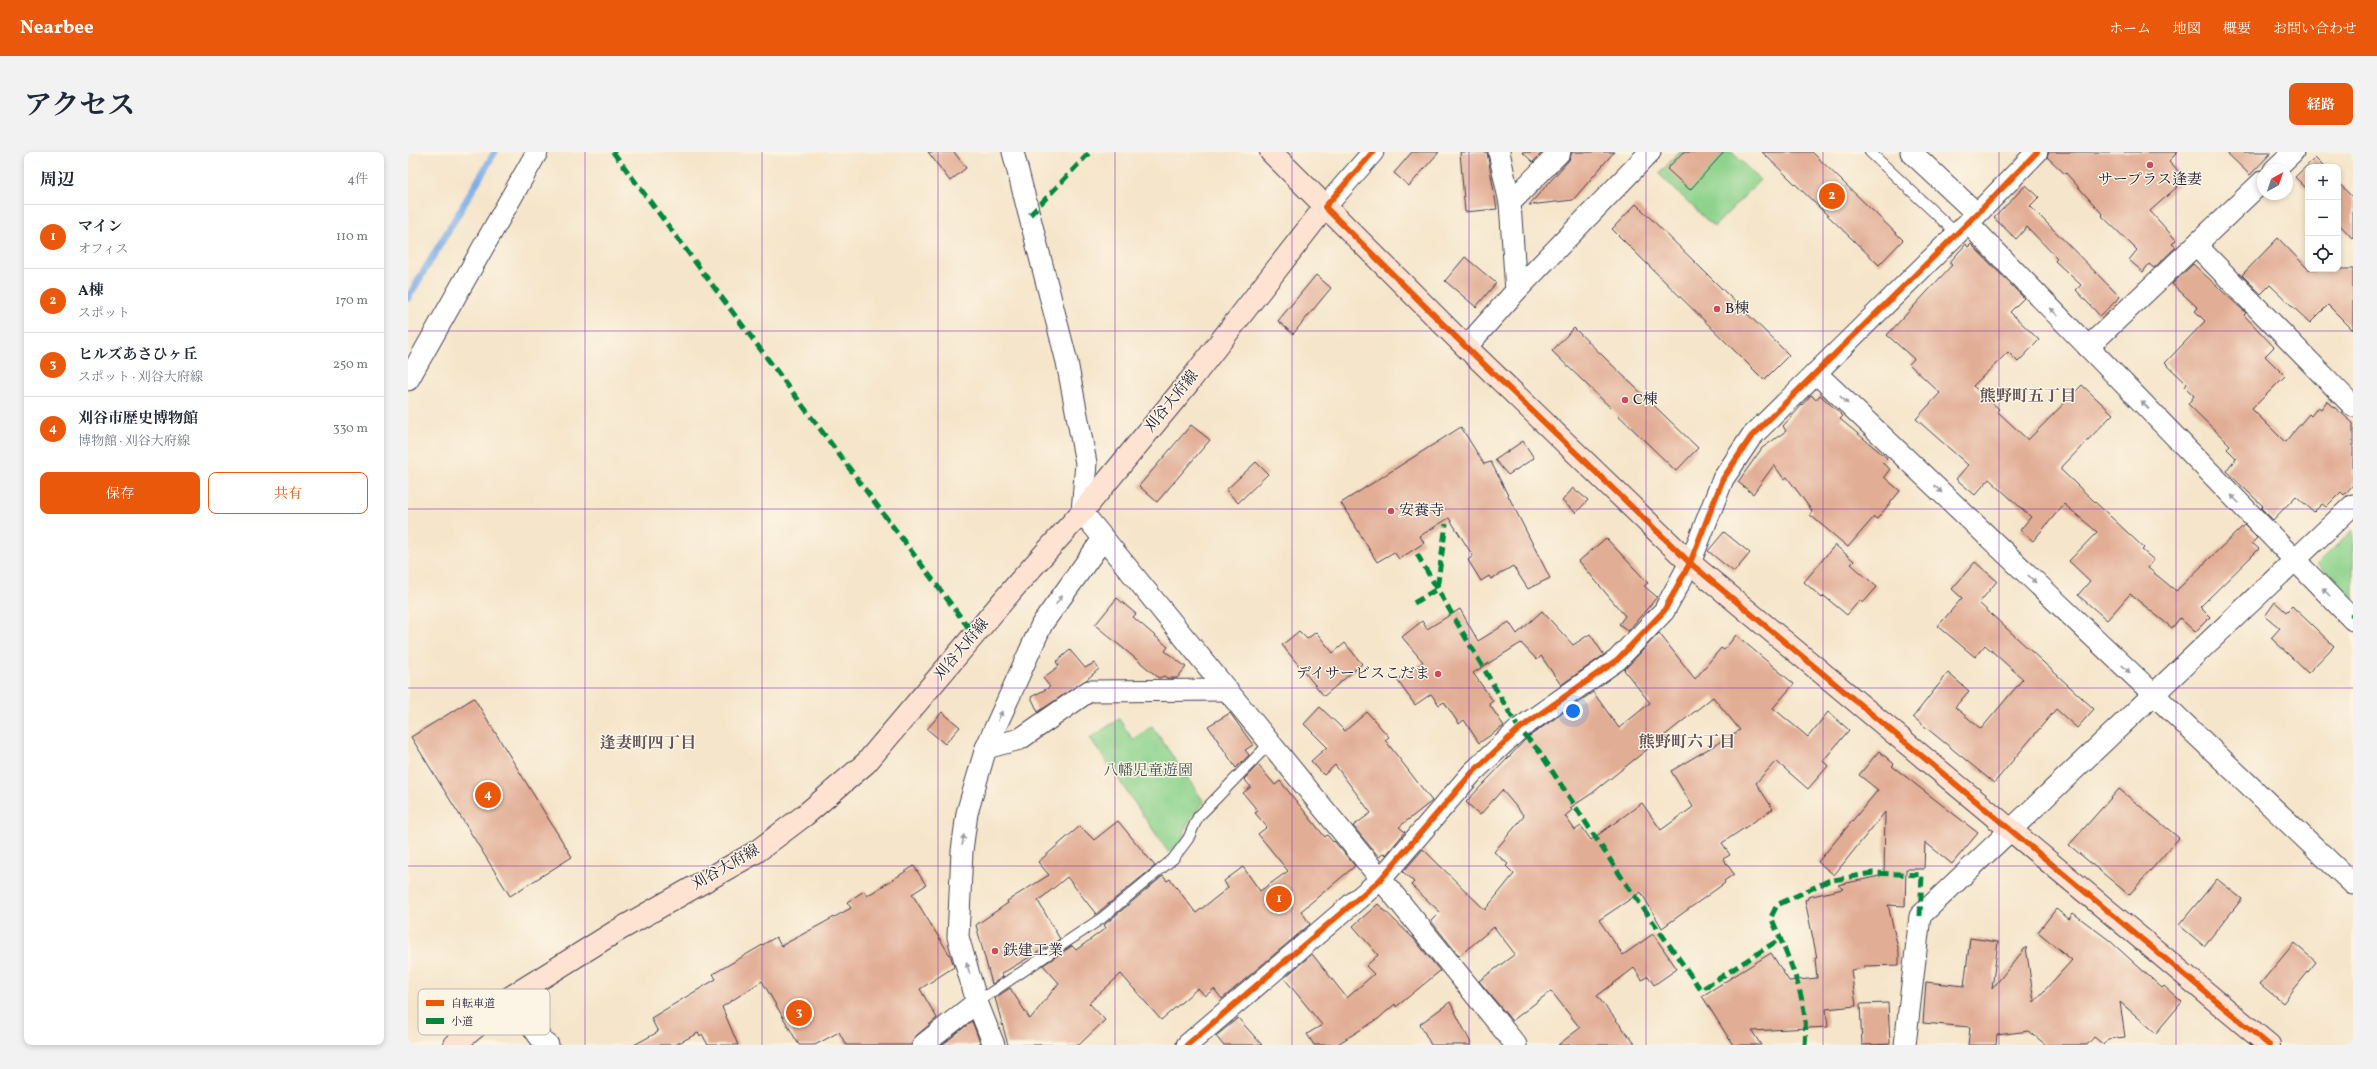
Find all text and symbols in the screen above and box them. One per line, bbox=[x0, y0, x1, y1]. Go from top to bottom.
text: Nearbee bbox=[20, 15, 94, 41]
text: ホーム bbox=[2109, 20, 2151, 39]
text: 地図 bbox=[2173, 20, 2201, 39]
text: 概要 bbox=[2223, 20, 2251, 39]
text: お問い合わせ bbox=[2273, 20, 2357, 39]
button: 経路 bbox=[2289, 83, 2353, 125]
text: アクセス bbox=[24, 87, 135, 126]
marker: サープラス逢妻 bbox=[2145, 160, 2155, 170]
north arrow bbox=[2257, 164, 2293, 200]
map controls bbox=[2305, 164, 2341, 272]
button: + bbox=[2305, 164, 2341, 200]
text: 周辺 bbox=[40, 169, 74, 192]
place label: サープラス逢妻 bbox=[2098, 170, 2202, 191]
text: 4件 bbox=[347, 171, 368, 189]
pin: 2 bbox=[1819, 181, 1845, 211]
button: − bbox=[2305, 200, 2341, 236]
text: マイン bbox=[78, 217, 123, 238]
text: 1 bbox=[50, 228, 56, 246]
text: 110 m bbox=[336, 228, 368, 246]
button: locate bbox=[2305, 236, 2341, 272]
text: オフィス bbox=[78, 241, 129, 259]
text: A棟 bbox=[78, 281, 104, 302]
text: 2 bbox=[50, 292, 56, 310]
text: 170 m bbox=[335, 292, 368, 310]
place label: B棟 bbox=[1725, 299, 1749, 320]
marker: B棟 bbox=[1712, 304, 1722, 314]
text: スポット bbox=[78, 305, 130, 323]
one-way arrow bbox=[2049, 307, 2059, 317]
text: ヒルズあさひヶ丘 bbox=[78, 345, 198, 366]
text: 3 bbox=[50, 356, 56, 374]
text: 250 m bbox=[333, 356, 368, 374]
street label: 刈谷大府線 bbox=[1140, 366, 1204, 438]
text: スポット · 刈谷大府線 bbox=[78, 369, 203, 387]
district label: 熊野町五丁目 bbox=[1980, 386, 2076, 408]
place label: C棟 bbox=[1633, 390, 1658, 411]
marker: C棟 bbox=[1620, 395, 1630, 405]
one-way arrow bbox=[1839, 395, 1849, 404]
one-way arrow bbox=[2140, 400, 2149, 410]
text: 刈谷市歴史博物館 bbox=[78, 409, 198, 430]
text: 4 bbox=[49, 420, 57, 438]
text: 330 m bbox=[333, 420, 368, 438]
text: 博物館 · 刈谷大府線 bbox=[78, 433, 190, 451]
button: 保存 bbox=[40, 472, 200, 514]
button: 共有 bbox=[208, 472, 368, 514]
one-way arrow bbox=[1933, 485, 1943, 494]
one-way arrow bbox=[2230, 494, 2240, 504]
place label: 安養寺 bbox=[1399, 501, 1444, 522]
marker: 安養寺 bbox=[1386, 506, 1396, 516]
one-way arrow bbox=[2027, 574, 2037, 584]
one-way arrow bbox=[2321, 587, 2331, 597]
one-way arrow bbox=[1055, 595, 1063, 606]
street label: 刈谷大府線 bbox=[930, 615, 994, 685]
place label: デイサービスこだま bbox=[1296, 664, 1430, 685]
one-way arrow bbox=[2121, 664, 2131, 674]
marker: デイサービスこだま bbox=[1433, 669, 1443, 679]
your location bbox=[1563, 701, 1583, 721]
one-way arrow bbox=[997, 710, 1003, 722]
district label: 熊野町六丁目 bbox=[1639, 732, 1735, 754]
district label: 逢妻町四丁目 bbox=[600, 733, 696, 755]
park label: 八幡児童遊園 bbox=[1103, 761, 1193, 782]
pin: 4 bbox=[475, 780, 501, 810]
one-way arrow bbox=[960, 834, 966, 846]
street label: 刈谷大府線 bbox=[688, 840, 764, 896]
pin: 1 bbox=[1266, 884, 1292, 914]
place label: 鉄建工業 bbox=[1003, 941, 1063, 962]
marker: 鉄建工業 bbox=[990, 946, 1000, 956]
one-way arrow bbox=[964, 962, 970, 975]
legend bbox=[418, 989, 550, 1035]
text: 自転車道 bbox=[451, 997, 495, 1012]
pin: 3 bbox=[786, 998, 812, 1028]
text: 小道 bbox=[451, 1015, 473, 1030]

